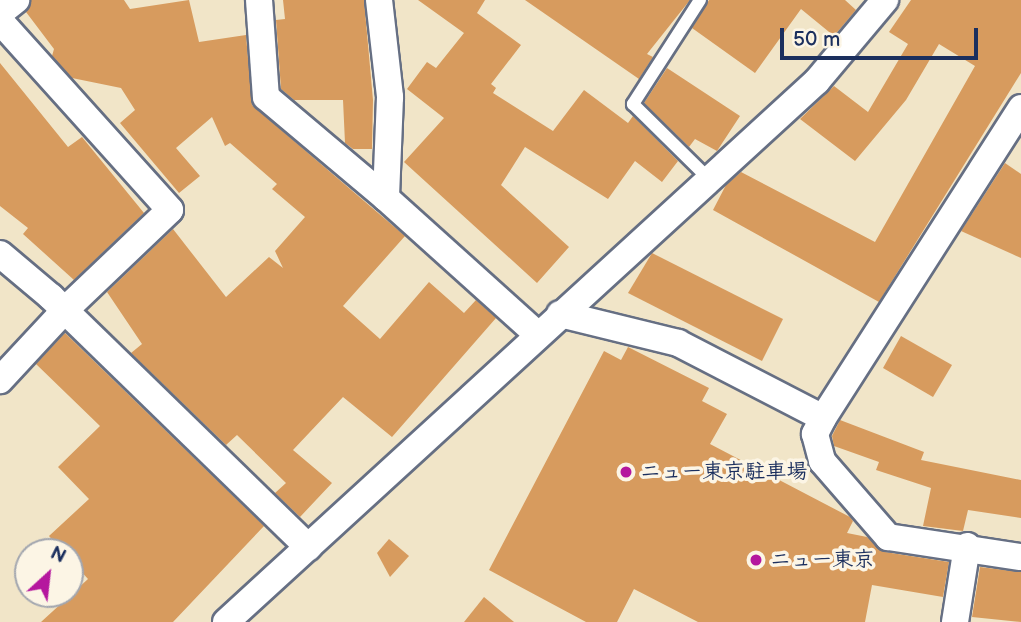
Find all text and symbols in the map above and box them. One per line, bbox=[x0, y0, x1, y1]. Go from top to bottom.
scale bar bbox=[783, 14, 981, 58]
text: 50 m bbox=[793, 27, 840, 52]
place label: ニュー東京駐車場 bbox=[640, 459, 808, 485]
marker: ニュー東京駐車場 bbox=[618, 464, 634, 480]
north arrow bbox=[14, 538, 84, 608]
text: N bbox=[46, 542, 69, 569]
place label: ニュー東京 bbox=[770, 547, 875, 573]
marker: ニュー東京 bbox=[748, 552, 764, 568]

